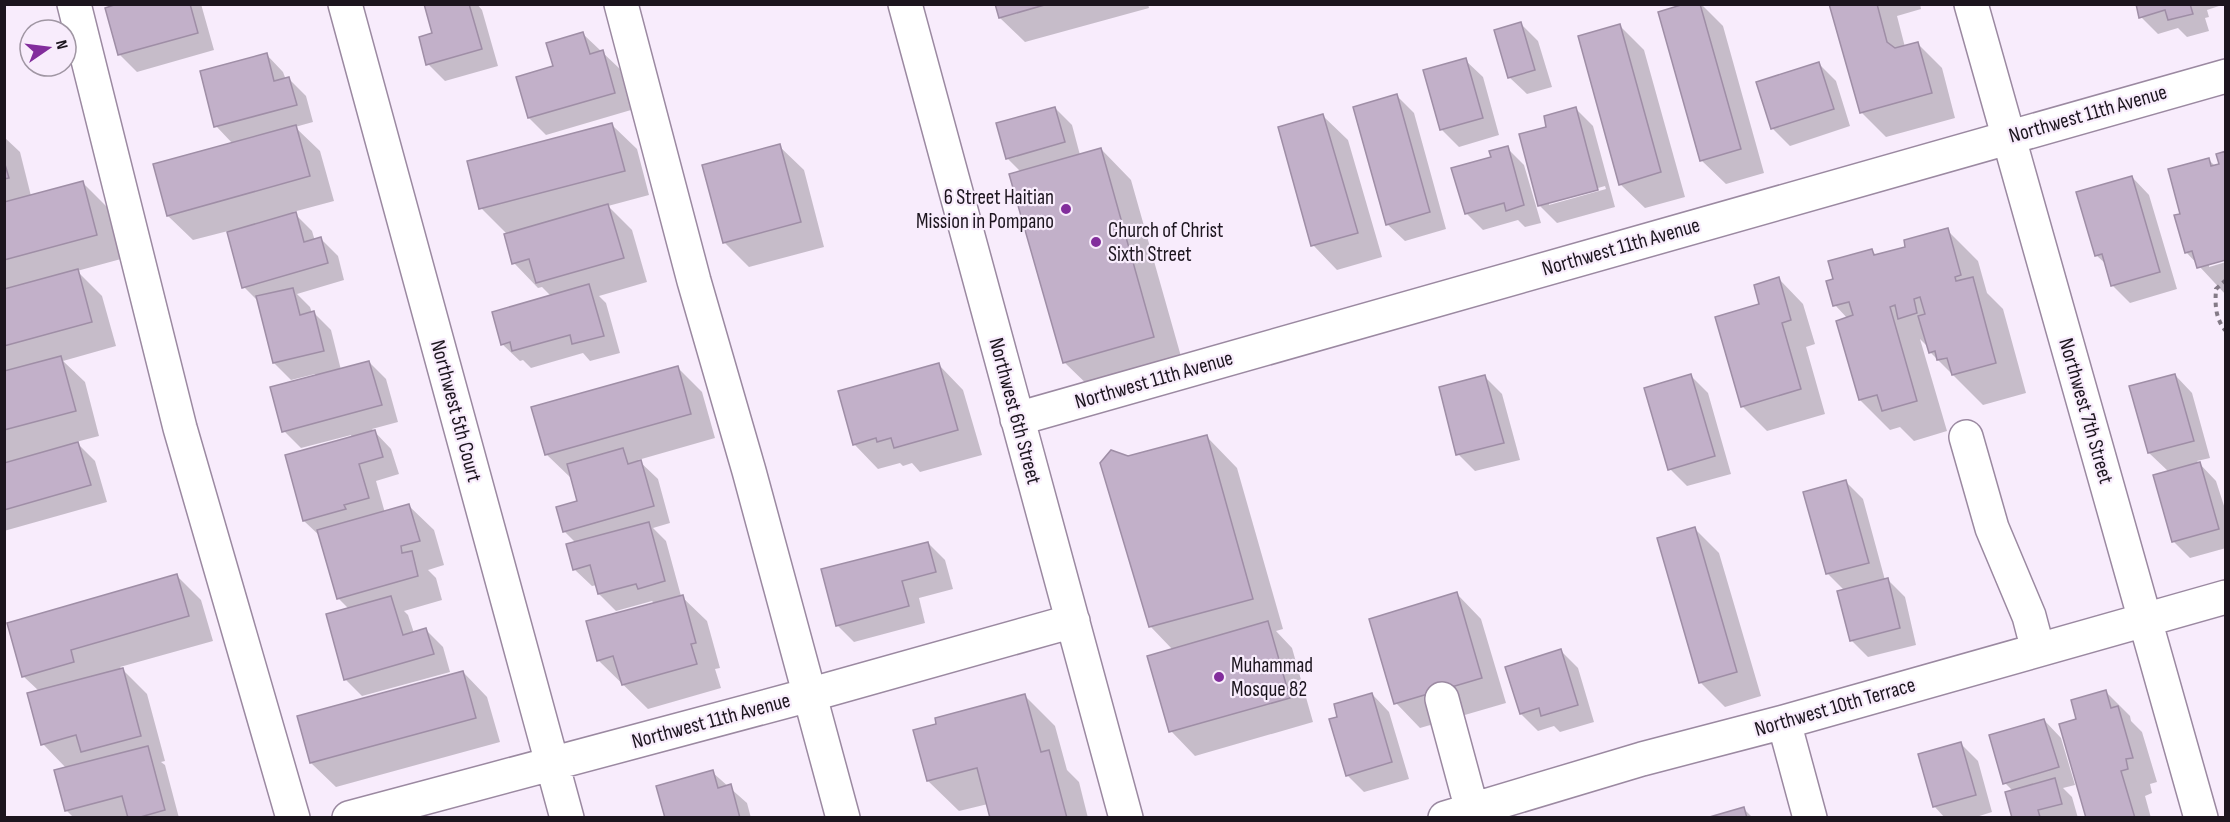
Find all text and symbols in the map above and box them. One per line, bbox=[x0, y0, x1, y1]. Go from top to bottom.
north arrow bbox=[18, 18, 78, 78]
text: N bbox=[51, 38, 71, 51]
street label: Northwest 11th Avenue bbox=[2006, 79, 2170, 149]
place label: 6 Street Haitian Mission in Pompano bbox=[916, 185, 1054, 234]
marker: 6 Street Haitian Mission in Pompano bbox=[1059, 202, 1073, 216]
street label: Northwest 11th Avenue bbox=[1539, 212, 1703, 282]
place label: Church of Christ Sixth Street bbox=[1108, 218, 1223, 267]
marker: Church of Christ Sixth Street bbox=[1089, 235, 1103, 249]
street label: Northwest 6th Street bbox=[983, 335, 1047, 487]
street label: Northwest 7th Street bbox=[2053, 335, 2119, 487]
street label: Northwest 5th Court bbox=[425, 337, 487, 485]
street label: Northwest 11th Avenue bbox=[1072, 345, 1236, 415]
place label: Muhammad Mosque 82 bbox=[1231, 653, 1313, 702]
marker: Muhammad Mosque 82 bbox=[1212, 670, 1226, 684]
street label: Northwest 10th Terrace bbox=[1752, 672, 1918, 742]
street label: Northwest 11th Avenue bbox=[629, 688, 793, 754]

